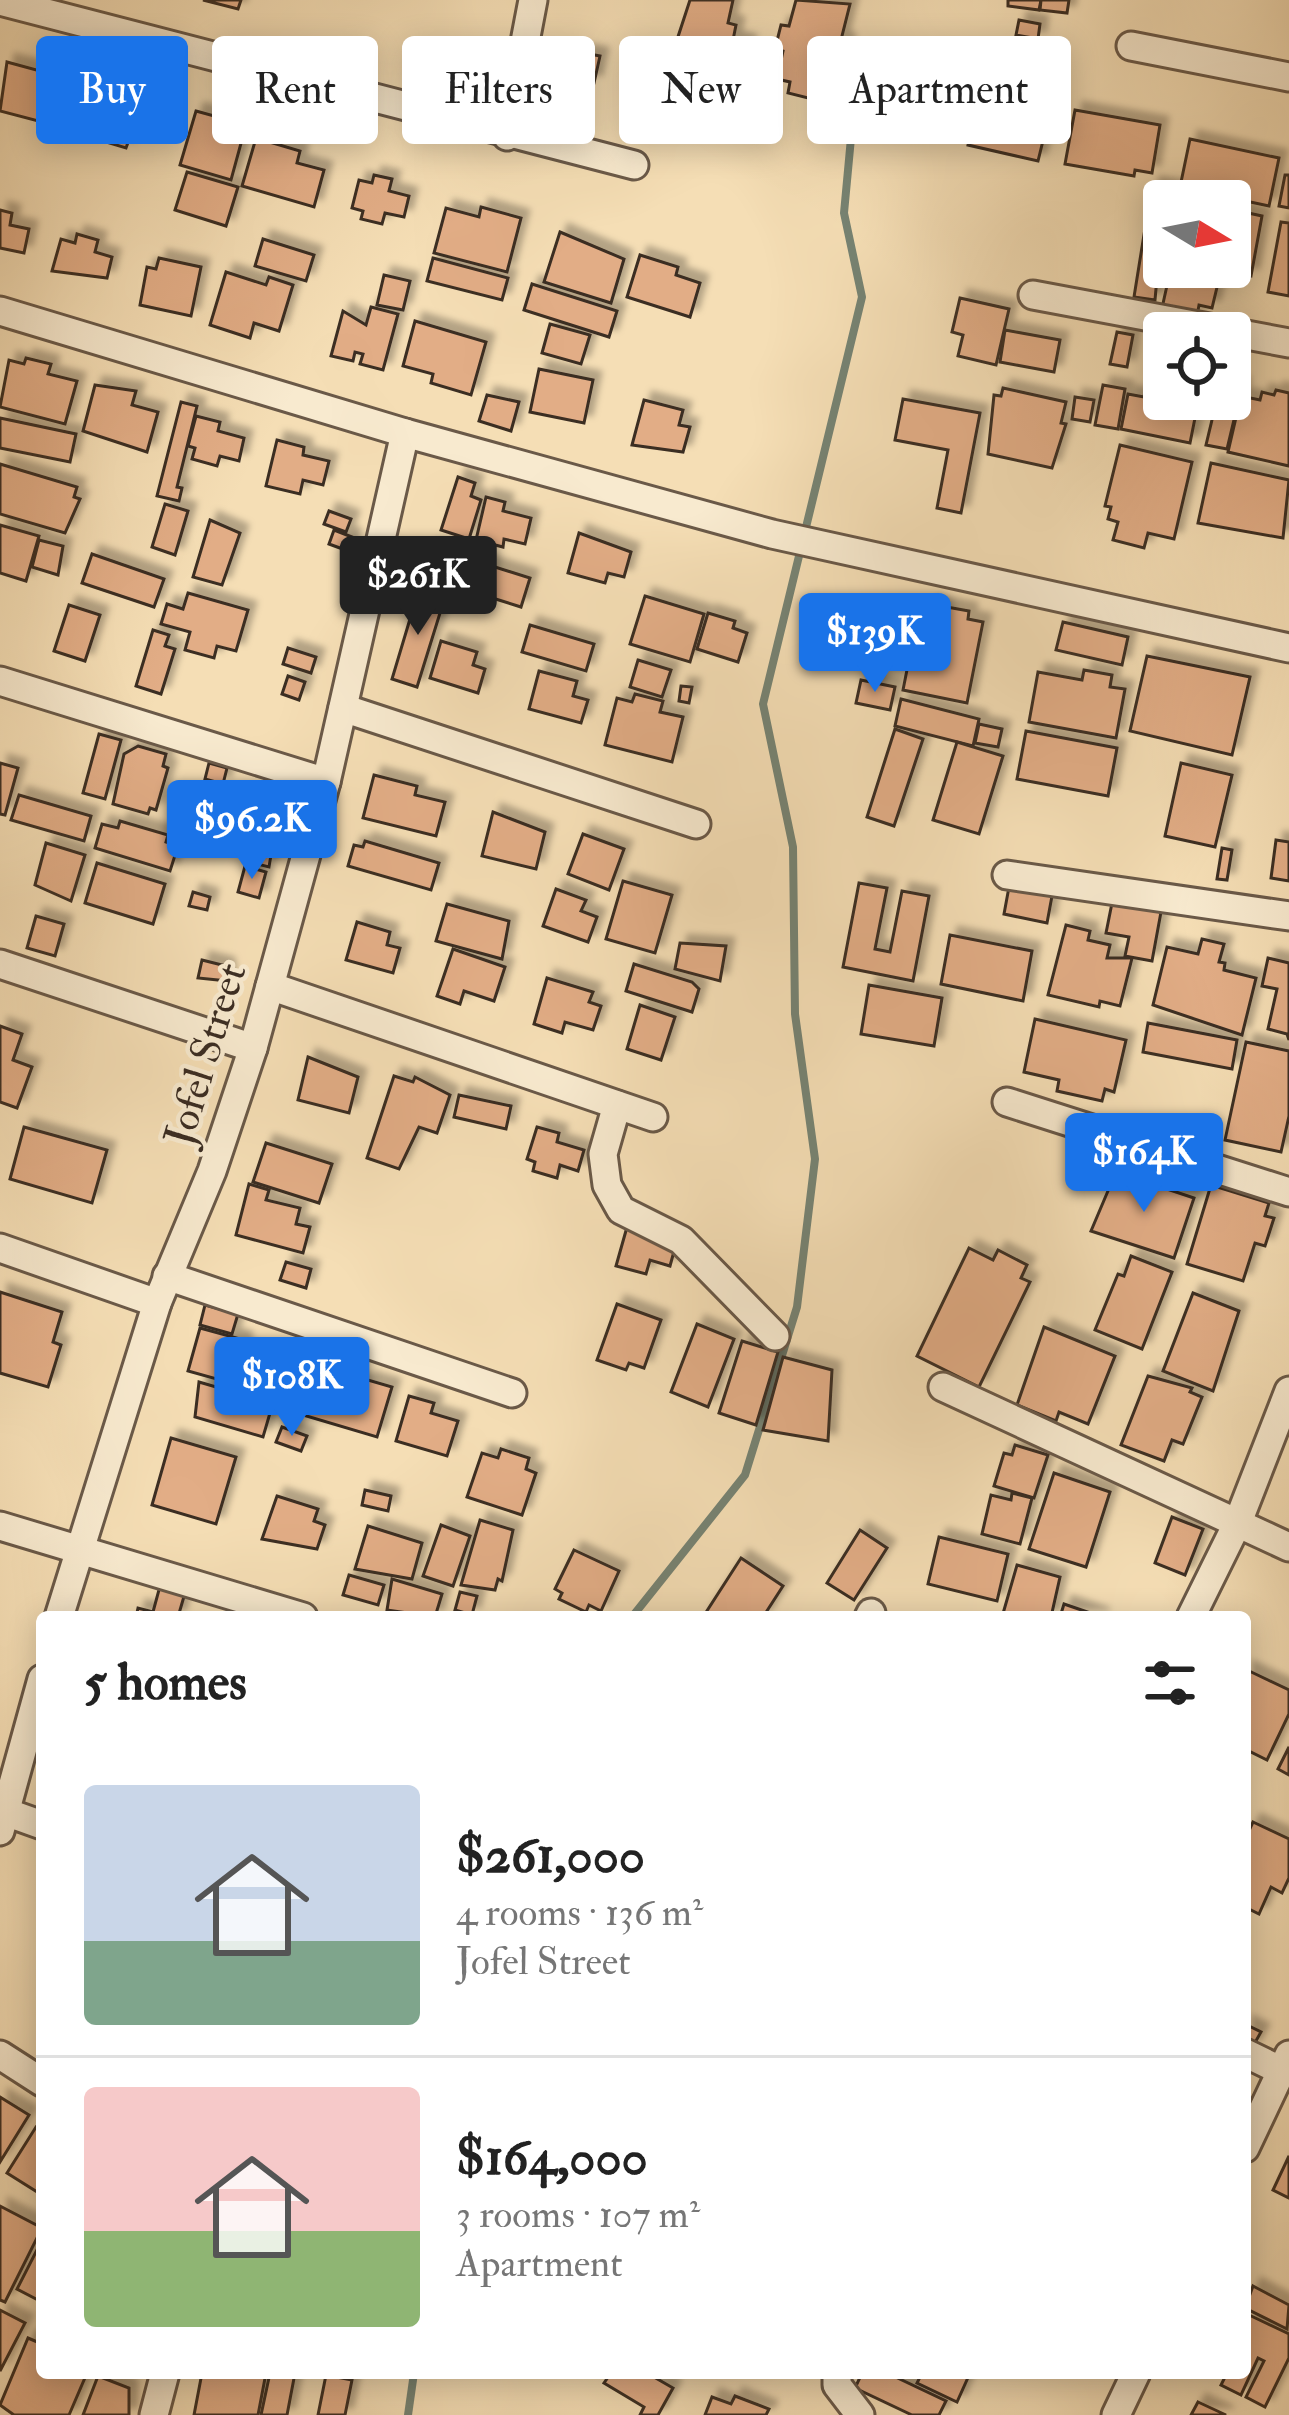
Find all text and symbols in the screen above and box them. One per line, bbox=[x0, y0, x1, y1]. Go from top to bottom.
chip: Buy bbox=[36, 36, 188, 144]
chip: Rent bbox=[212, 36, 378, 144]
chip: Filters bbox=[402, 36, 595, 144]
chip: New bbox=[619, 36, 783, 144]
chip: Apartment bbox=[807, 36, 1071, 144]
north arrow bbox=[1143, 180, 1251, 288]
map controls bbox=[1143, 180, 1251, 420]
button: locate bbox=[1143, 312, 1251, 420]
pin: $261K bbox=[334, 536, 502, 638]
text: $261K bbox=[367, 550, 469, 599]
pin: $139K bbox=[791, 593, 959, 695]
text: $139K bbox=[826, 607, 924, 656]
pin: $96.2K bbox=[154, 780, 350, 882]
text: $96.2K bbox=[194, 794, 310, 843]
street label: Jofel Street bbox=[153, 957, 258, 1153]
pin: $164K bbox=[1060, 1113, 1228, 1215]
text: $164K bbox=[1092, 1127, 1196, 1176]
pin: $108K bbox=[208, 1337, 376, 1439]
text: $108K bbox=[241, 1351, 343, 1400]
icon: filters bbox=[1137, 1650, 1203, 1716]
text: 5 homes bbox=[84, 1651, 247, 1715]
text: $261,000 bbox=[456, 1824, 645, 1888]
icon: home bbox=[180, 1833, 324, 1977]
text: 4 rooms · 136 m² bbox=[456, 1888, 703, 1937]
text: Jofel Street bbox=[456, 1937, 631, 1986]
text: $164,000 bbox=[456, 2126, 648, 2190]
icon: home bbox=[180, 2135, 324, 2279]
text: 3 rooms · 107 m² bbox=[456, 2190, 700, 2239]
text: Apartment bbox=[456, 2239, 623, 2288]

